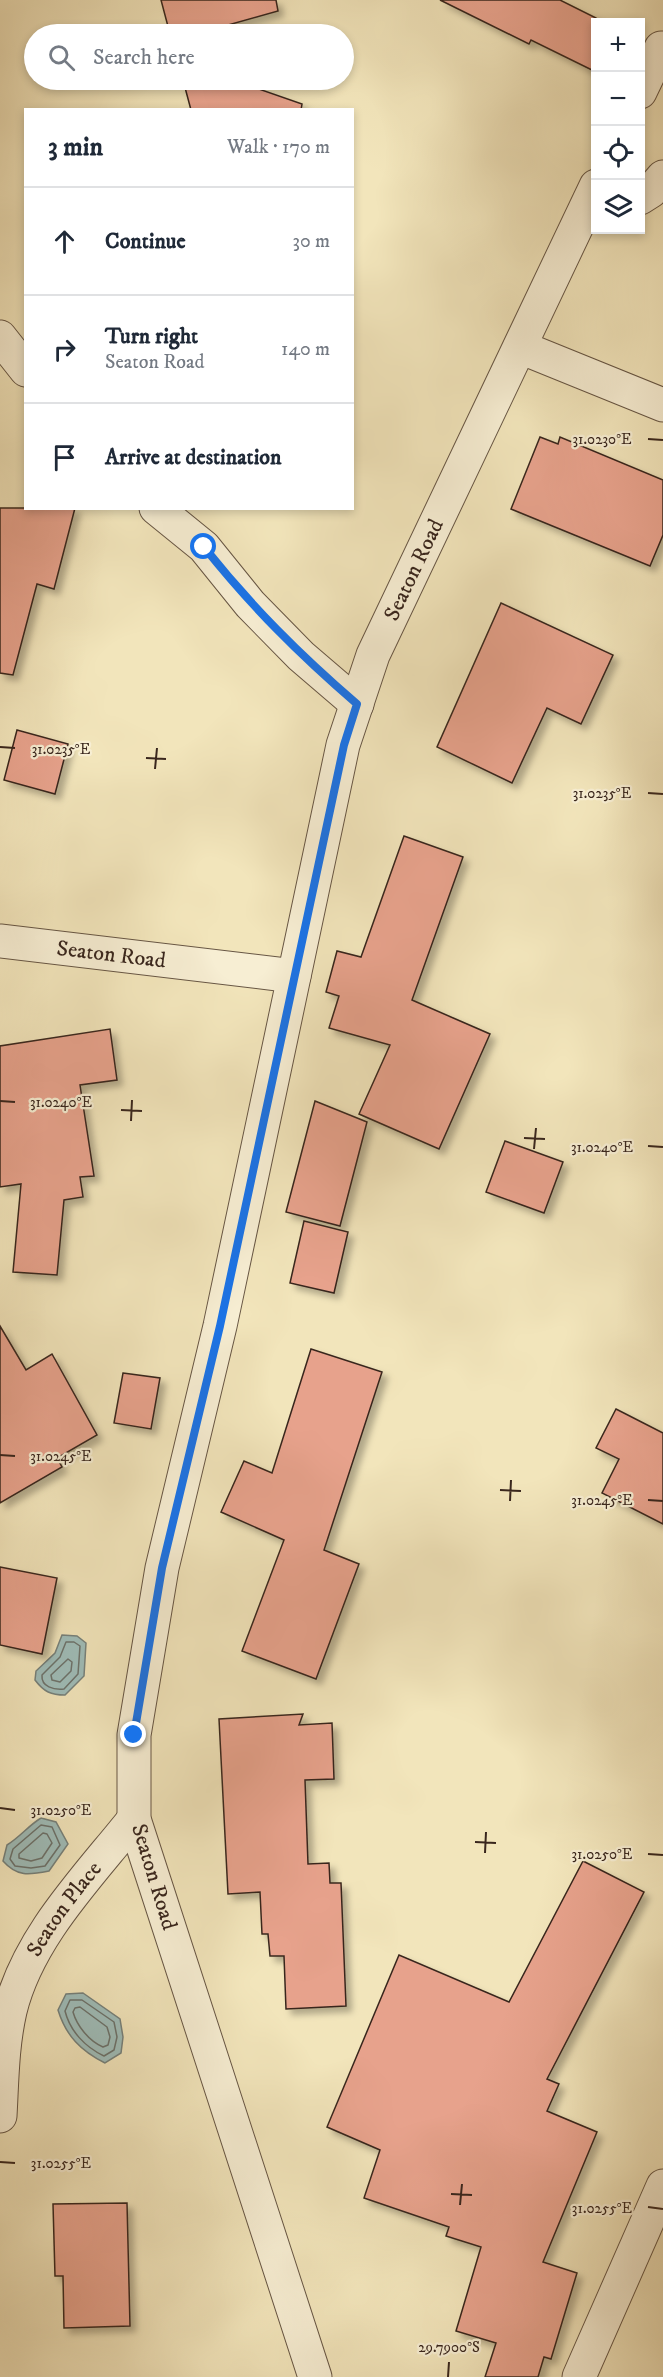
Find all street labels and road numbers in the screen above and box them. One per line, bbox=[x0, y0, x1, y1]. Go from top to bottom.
street label: Seaton Road bbox=[378, 514, 449, 625]
street label: Seaton Road bbox=[55, 934, 167, 974]
street label: Seaton Road bbox=[125, 1821, 183, 1933]
street label: Seaton Place bbox=[20, 1856, 107, 1961]

